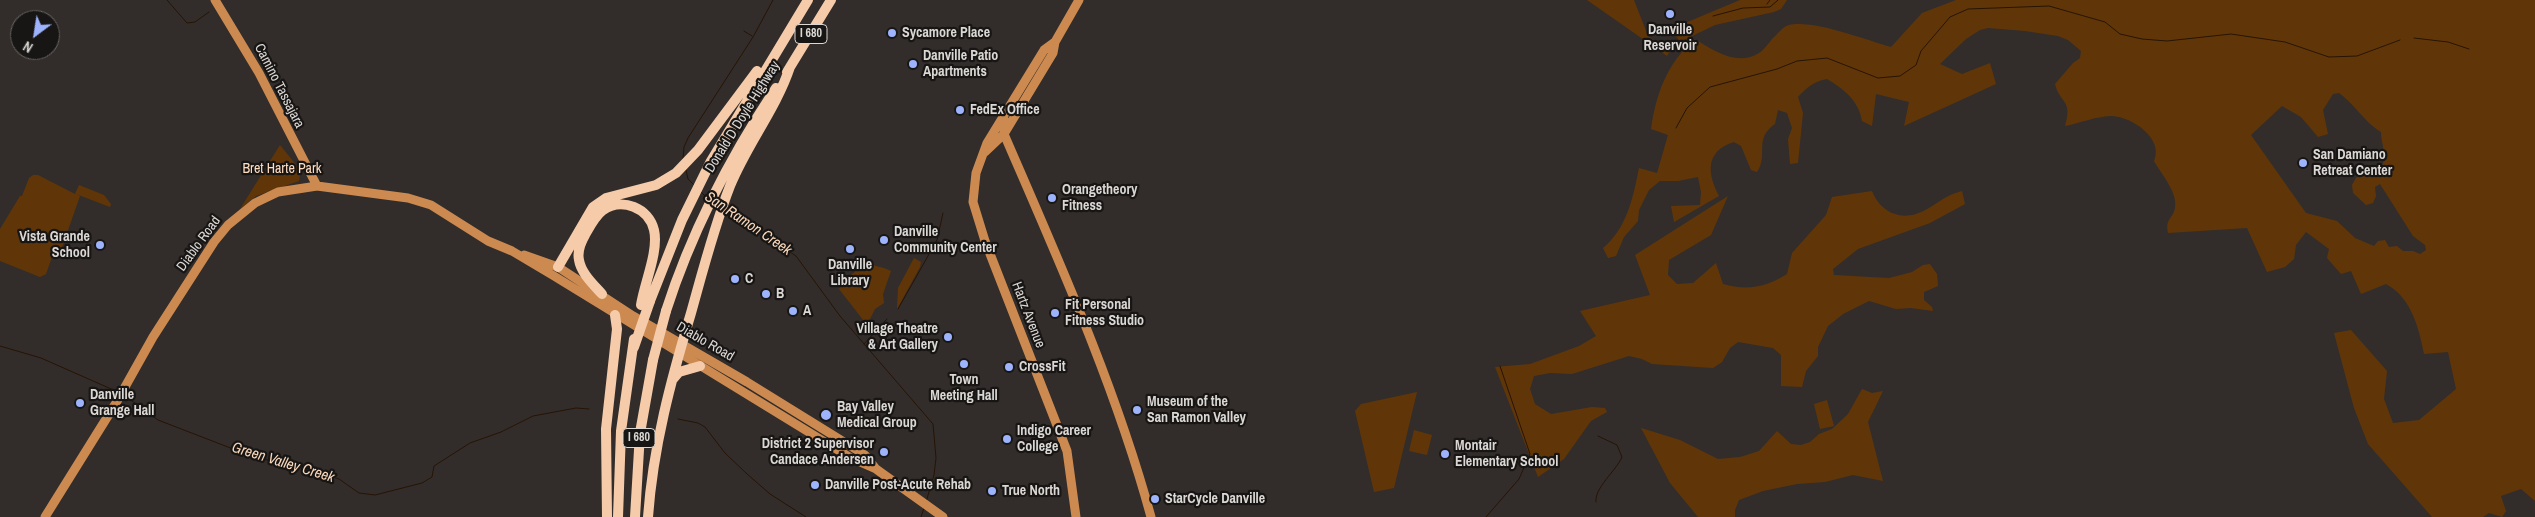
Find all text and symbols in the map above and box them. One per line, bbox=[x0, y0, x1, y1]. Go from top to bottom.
marker: Danville Reservoir bbox=[1664, 8, 1676, 20]
north arrow bbox=[10, 10, 60, 60]
place label: Danville Reservoir bbox=[1644, 22, 1696, 54]
road number: I 680 bbox=[795, 24, 827, 44]
place label: Sycamore Place bbox=[902, 25, 990, 41]
marker: Sycamore Place bbox=[886, 27, 898, 39]
text: N bbox=[20, 37, 36, 57]
street label: Camino Tassajara bbox=[250, 41, 308, 131]
place label: Danville Patio Apartments bbox=[923, 48, 998, 80]
street label: Donald D Doyle Highway bbox=[702, 58, 784, 176]
marker: Danville Patio Apartments bbox=[907, 58, 919, 70]
place label: FedEx Office bbox=[970, 102, 1040, 118]
marker: FedEx Office bbox=[954, 104, 966, 116]
place label: San Damiano Retreat Center bbox=[2313, 147, 2392, 180]
marker: San Damiano Retreat Center bbox=[2297, 157, 2309, 169]
park label: Bret Harte Park bbox=[242, 161, 322, 177]
place label: Orangetheory Fitness bbox=[1062, 182, 1137, 214]
water label: San Ramon Creek bbox=[701, 188, 795, 260]
marker: Orangetheory Fitness bbox=[1046, 192, 1058, 204]
street label: Diablo Road bbox=[173, 213, 225, 275]
place label: Danville Community Center bbox=[894, 224, 997, 256]
place label: Vista Grande School bbox=[19, 229, 90, 262]
marker: Danville Community Center bbox=[878, 234, 890, 246]
marker: Vista Grande School bbox=[94, 239, 106, 251]
marker: Danville Library bbox=[844, 243, 856, 255]
place label: Danville Library bbox=[828, 257, 872, 290]
place label: C bbox=[745, 271, 753, 287]
marker: C bbox=[729, 273, 741, 285]
street label: Hartz Avenue bbox=[1008, 280, 1048, 350]
place label: B bbox=[776, 286, 784, 302]
marker: B bbox=[760, 288, 772, 300]
place label: Fit Personal Fitness Studio bbox=[1065, 297, 1144, 330]
place label: A bbox=[803, 303, 811, 319]
marker: A bbox=[787, 305, 799, 317]
marker: Fit Personal Fitness Studio bbox=[1049, 307, 1061, 319]
street label: Diablo Road bbox=[673, 319, 737, 365]
place label: Village Theatre & Art Gallery bbox=[857, 321, 938, 354]
marker: Village Theatre & Art Gallery bbox=[942, 331, 954, 343]
marker: Town Meeting Hall bbox=[958, 358, 970, 370]
place label: CrossFit bbox=[1019, 359, 1066, 375]
marker: CrossFit bbox=[1003, 361, 1015, 373]
place label: Town Meeting Hall bbox=[930, 372, 998, 404]
place label: Danville Grange Hall bbox=[90, 387, 154, 420]
place label: Museum of the San Ramon Valley bbox=[1147, 394, 1246, 427]
marker: Danville Grange Hall bbox=[74, 397, 86, 409]
place label: Bay Valley Medical Group bbox=[837, 399, 917, 432]
marker: Museum of the San Ramon Valley bbox=[1131, 404, 1143, 416]
marker: Bay Valley Medical Group bbox=[819, 408, 833, 422]
place label: Indigo Career College bbox=[1017, 423, 1091, 456]
road number: I 680 bbox=[623, 428, 655, 448]
marker: Indigo Career College bbox=[1001, 433, 1013, 445]
place label: District 2 Supervisor Candace Andersen bbox=[762, 436, 874, 468]
place label: Montair Elementary School bbox=[1455, 438, 1558, 471]
water label: Green Valley Creek bbox=[230, 439, 336, 487]
marker: District 2 Supervisor Candace Andersen bbox=[878, 446, 890, 458]
marker: Montair Elementary School bbox=[1439, 448, 1451, 460]
place label: Danville Post-Acute Rehab bbox=[825, 477, 971, 493]
marker: Danville Post-Acute Rehab bbox=[809, 479, 821, 491]
place label: True North bbox=[1002, 483, 1060, 499]
marker: True North bbox=[986, 485, 998, 497]
place label: StarCycle Danville bbox=[1165, 491, 1265, 507]
marker: StarCycle Danville bbox=[1149, 493, 1161, 505]

